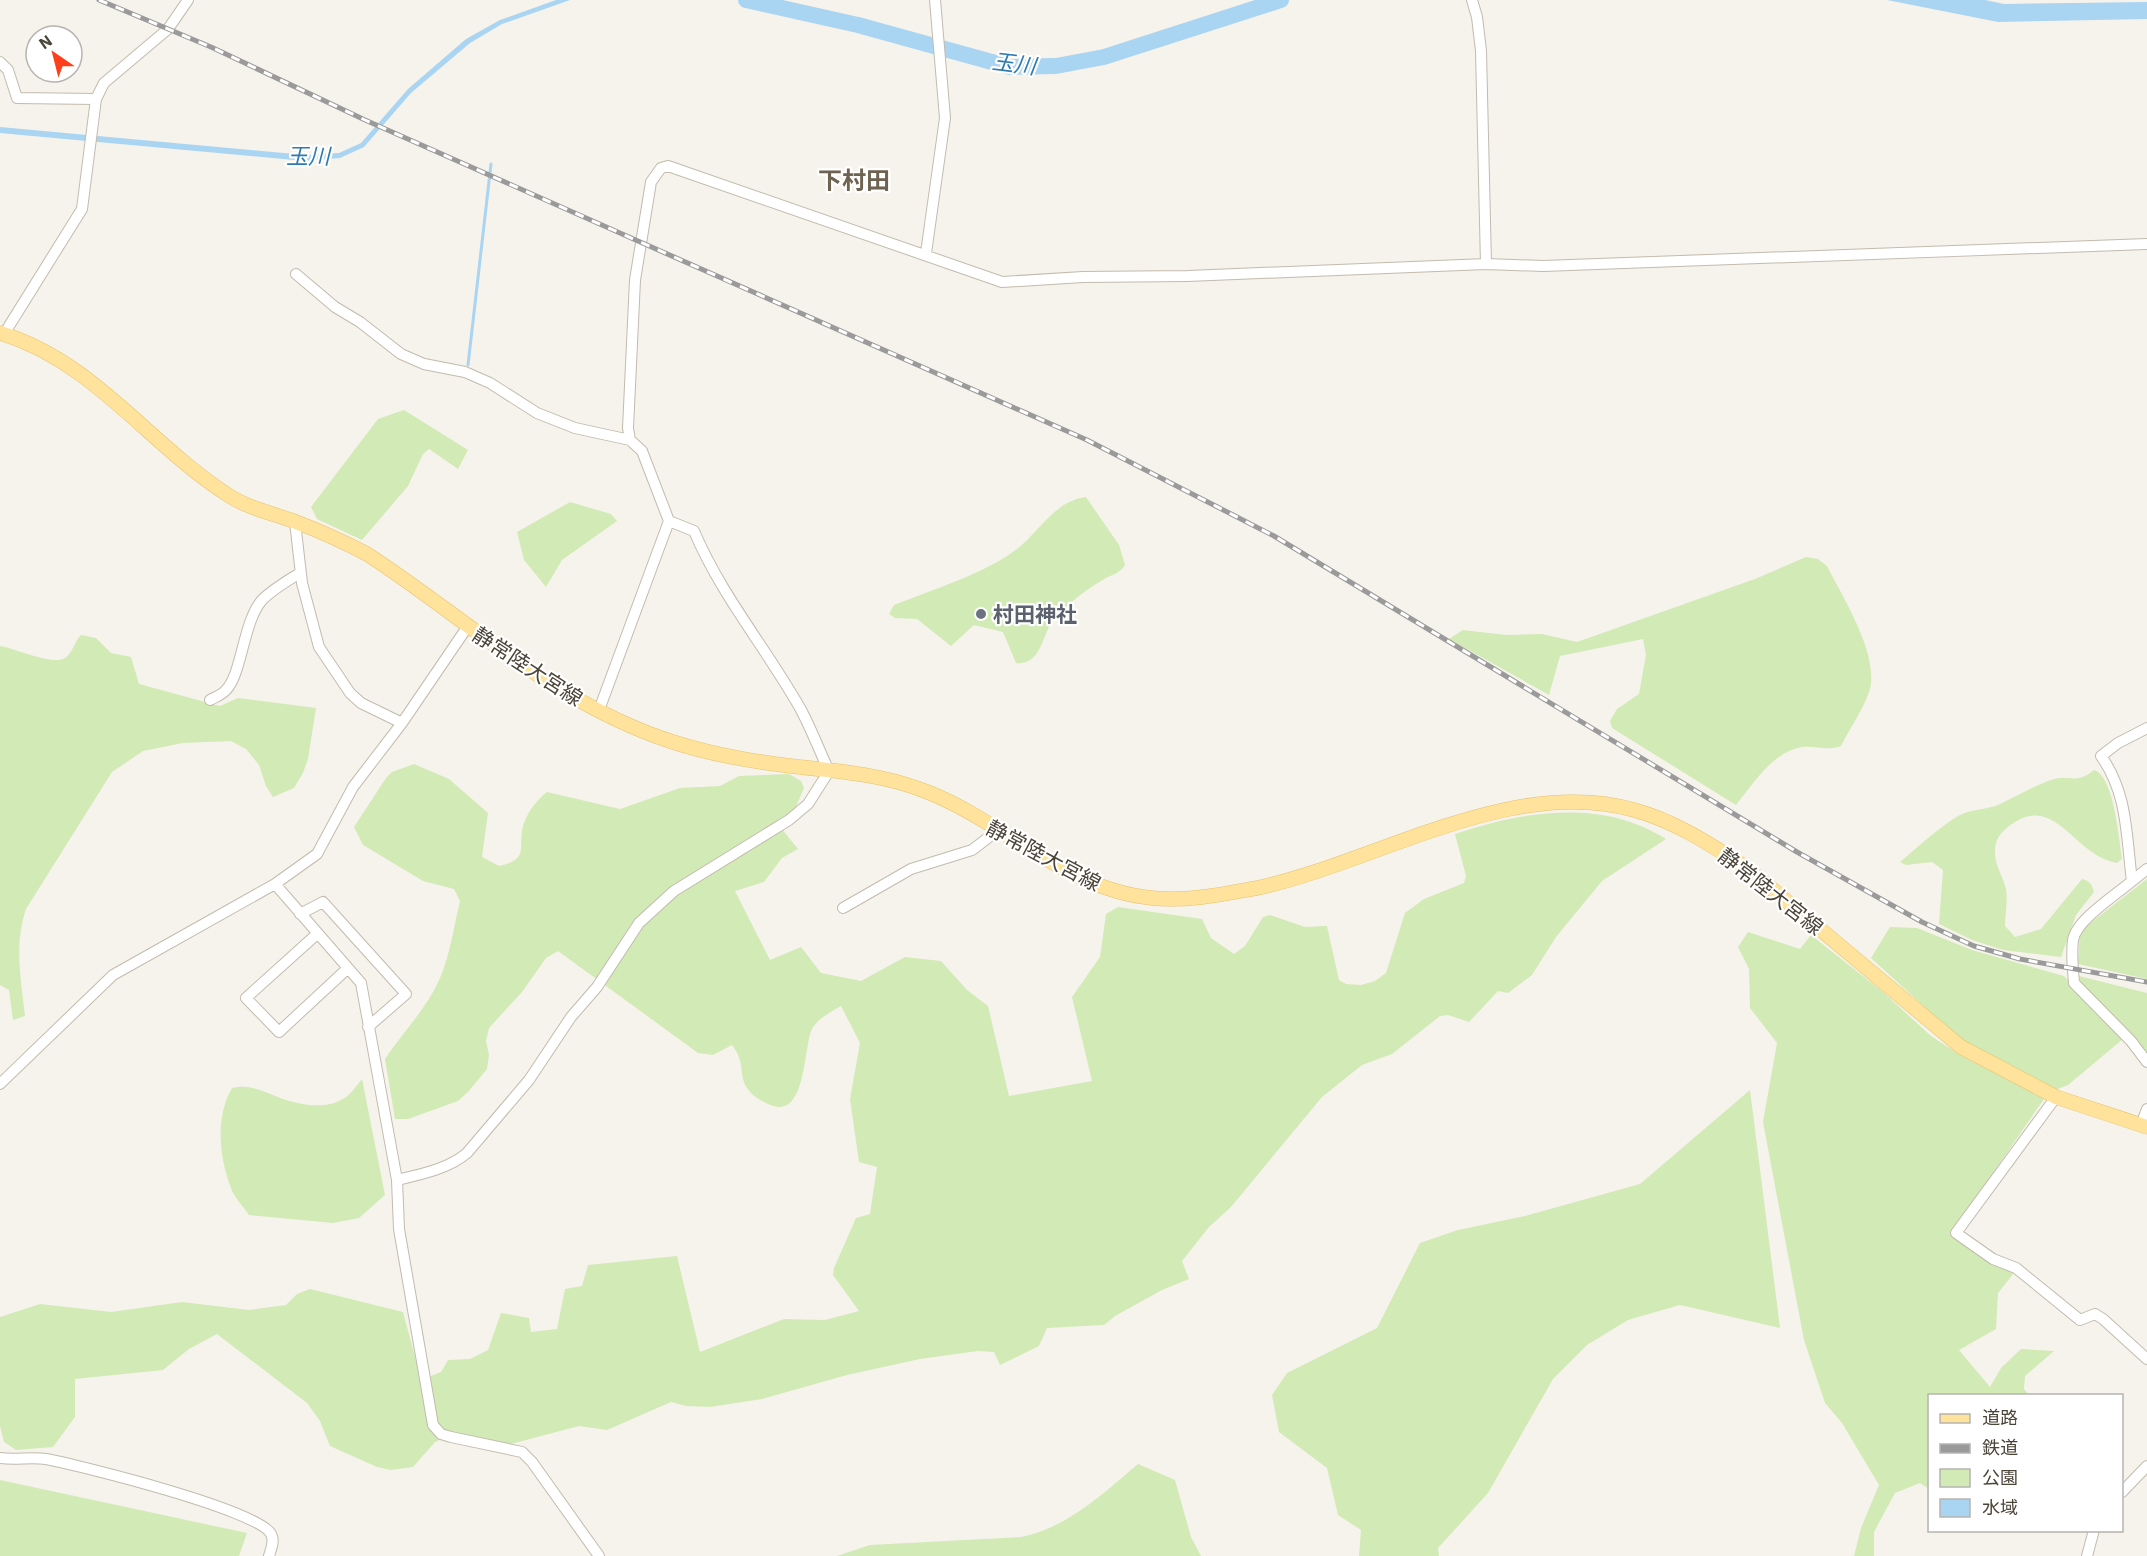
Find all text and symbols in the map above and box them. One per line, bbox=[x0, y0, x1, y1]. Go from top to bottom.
north arrow bbox=[24, 24, 84, 84]
text: N bbox=[35, 30, 56, 53]
water label: 玉川 bbox=[990, 46, 1040, 80]
water label: 玉川 bbox=[286, 141, 332, 170]
district label: 下村田 bbox=[818, 164, 890, 196]
place label: 村田神社 bbox=[993, 600, 1077, 628]
marker: 村田神社 bbox=[974, 607, 988, 621]
street label: 静常陸大宮線 bbox=[468, 620, 588, 712]
street label: 静常陸大宮線 bbox=[982, 813, 1106, 897]
street label: 静常陸大宮線 bbox=[1713, 841, 1829, 941]
legend bbox=[1928, 1394, 2123, 1532]
text: 道路 bbox=[1982, 1406, 2018, 1429]
text: 鉄道 bbox=[1982, 1436, 2018, 1459]
text: 公園 bbox=[1982, 1466, 2018, 1489]
text: 水域 bbox=[1982, 1496, 2018, 1519]

